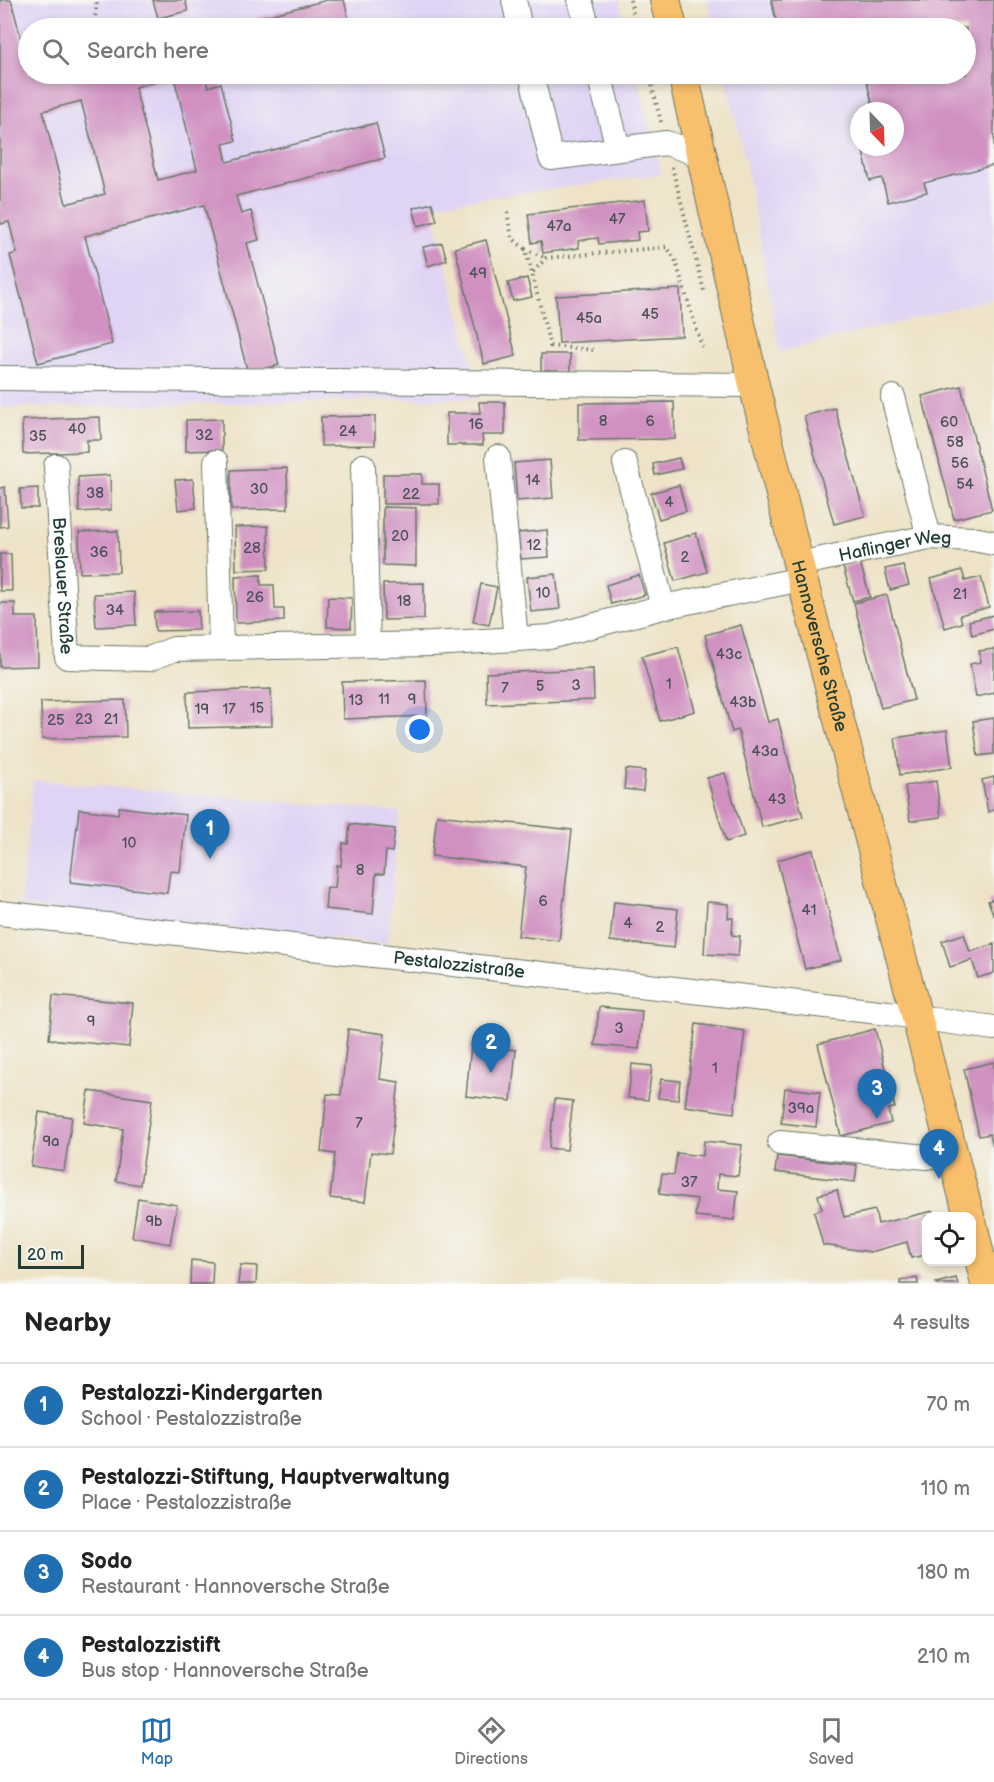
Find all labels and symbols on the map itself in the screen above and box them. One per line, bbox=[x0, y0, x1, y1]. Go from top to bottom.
north arrow bbox=[850, 102, 904, 156]
house number: 47 bbox=[609, 210, 626, 229]
house number: 47a bbox=[546, 217, 572, 236]
house number: 49 bbox=[469, 264, 487, 283]
house number: 45 bbox=[641, 305, 659, 324]
house number: 45a bbox=[576, 309, 602, 328]
house number: 8 bbox=[599, 412, 608, 431]
house number: 6 bbox=[645, 412, 655, 431]
house number: 60 bbox=[940, 413, 958, 432]
house number: 16 bbox=[469, 415, 483, 434]
house number: 40 bbox=[68, 420, 86, 439]
house number: 24 bbox=[339, 422, 357, 441]
house number: 32 bbox=[195, 426, 213, 445]
house number: 35 bbox=[29, 427, 47, 446]
house number: 58 bbox=[946, 433, 964, 452]
house number: 56 bbox=[951, 454, 969, 473]
house number: 14 bbox=[526, 471, 540, 490]
house number: 54 bbox=[956, 475, 974, 494]
house number: 30 bbox=[250, 480, 268, 499]
house number: 38 bbox=[86, 484, 104, 503]
house number: 22 bbox=[402, 485, 420, 504]
house number: 4 bbox=[664, 493, 674, 512]
street label: Breslauer Straße bbox=[48, 517, 77, 655]
street label: Haflinger Weg bbox=[837, 526, 952, 566]
house number: 20 bbox=[391, 527, 409, 546]
house number: 12 bbox=[527, 536, 541, 555]
house number: 28 bbox=[243, 539, 261, 558]
house number: 36 bbox=[90, 543, 108, 562]
house number: 2 bbox=[681, 548, 690, 567]
street label: Hannoversche Straße bbox=[787, 558, 852, 734]
house number: 10 bbox=[536, 584, 550, 603]
house number: 21 bbox=[953, 585, 967, 604]
house number: 26 bbox=[246, 588, 264, 607]
house number: 18 bbox=[397, 592, 412, 611]
house number: 34 bbox=[106, 601, 124, 620]
house number: 43c bbox=[716, 645, 742, 664]
house number: 1 bbox=[666, 675, 672, 694]
house number: 3 bbox=[571, 676, 581, 695]
house number: 5 bbox=[536, 677, 544, 696]
house number: 7 bbox=[501, 679, 509, 698]
house number: 11 bbox=[378, 690, 390, 709]
house number: 9 bbox=[408, 690, 416, 709]
house number: 13 bbox=[348, 691, 364, 710]
house number: 43b bbox=[730, 693, 757, 712]
house number: 15 bbox=[250, 699, 264, 718]
house number: 19 bbox=[195, 700, 209, 719]
house number: 17 bbox=[222, 700, 236, 719]
house number: 23 bbox=[75, 710, 93, 729]
house number: 21 bbox=[104, 710, 118, 729]
house number: 25 bbox=[47, 711, 65, 730]
your location bbox=[405, 715, 434, 744]
house number: 43a bbox=[752, 742, 778, 761]
house number: 43 bbox=[768, 790, 786, 809]
pin: 1 bbox=[190, 810, 230, 859]
house number: 10 bbox=[122, 834, 136, 853]
house number: 8 bbox=[356, 861, 365, 880]
house number: 6 bbox=[538, 892, 548, 911]
house number: 41 bbox=[802, 901, 816, 920]
house number: 4 bbox=[623, 914, 633, 933]
house number: 2 bbox=[656, 918, 665, 937]
street label: Pestalozzistraße bbox=[392, 947, 526, 983]
house number: 9 bbox=[87, 1012, 95, 1031]
house number: 3 bbox=[614, 1019, 624, 1038]
pin: 2 bbox=[472, 1024, 510, 1073]
house number: 1 bbox=[712, 1059, 718, 1078]
pin: 3 bbox=[858, 1070, 896, 1119]
house number: 39a bbox=[788, 1099, 814, 1118]
house number: 7 bbox=[355, 1114, 363, 1133]
pin: 4 bbox=[920, 1130, 958, 1179]
house number: 9a bbox=[42, 1132, 60, 1151]
house number: 37 bbox=[681, 1173, 698, 1192]
house number: 9b bbox=[145, 1212, 163, 1231]
scale bar bbox=[18, 1242, 84, 1270]

